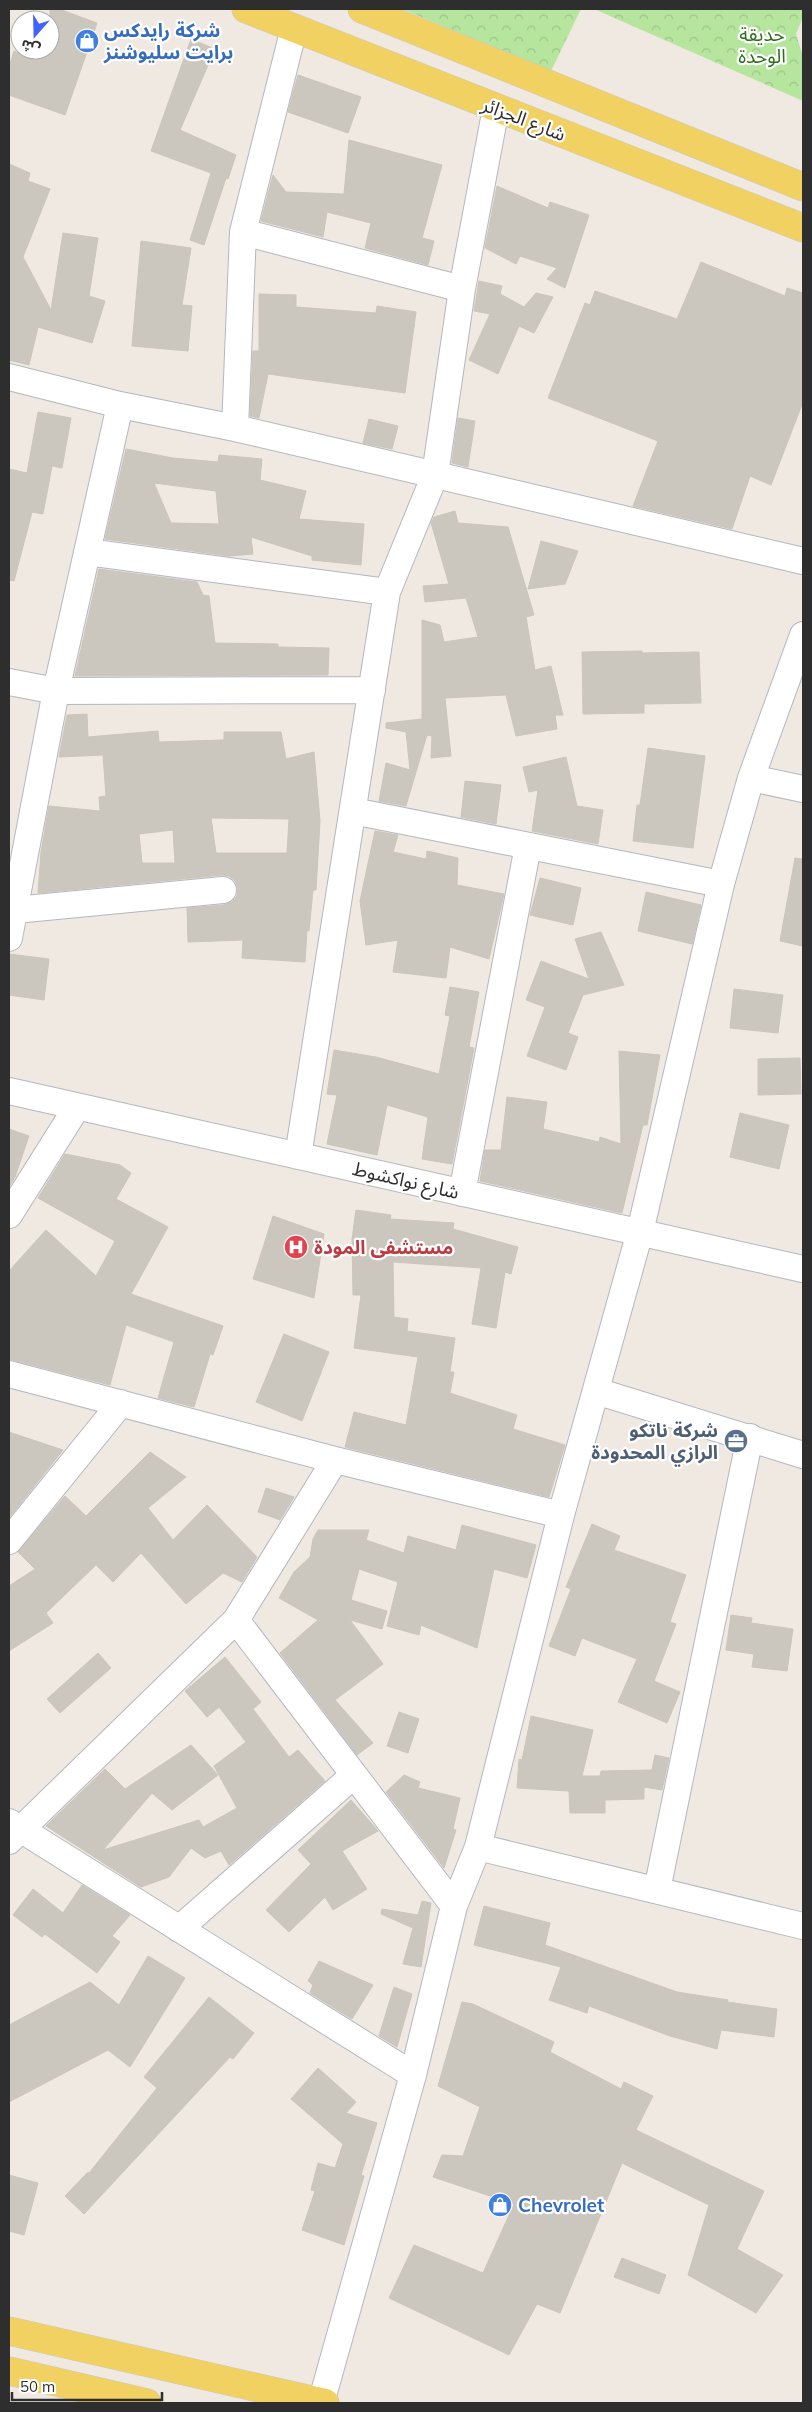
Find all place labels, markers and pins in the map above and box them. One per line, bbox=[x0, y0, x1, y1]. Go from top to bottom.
place label: شركة رايدكس برايت سليوشنز bbox=[103, 18, 233, 64]
shop icon: شركة رايدكس برايت سليوشنز bbox=[74, 28, 100, 54]
hospital icon: مستشفى المودة bbox=[283, 1234, 309, 1260]
place label: مستشفى المودة bbox=[314, 1235, 453, 1259]
place label: شركة ناتكو الرازي المحدودة bbox=[591, 1418, 718, 1467]
office icon: شركة ناتكو الرازي المحدودة bbox=[723, 1428, 749, 1454]
shop icon: Chevrolet bbox=[487, 2192, 513, 2218]
place label: Chevrolet bbox=[518, 2193, 604, 2217]

